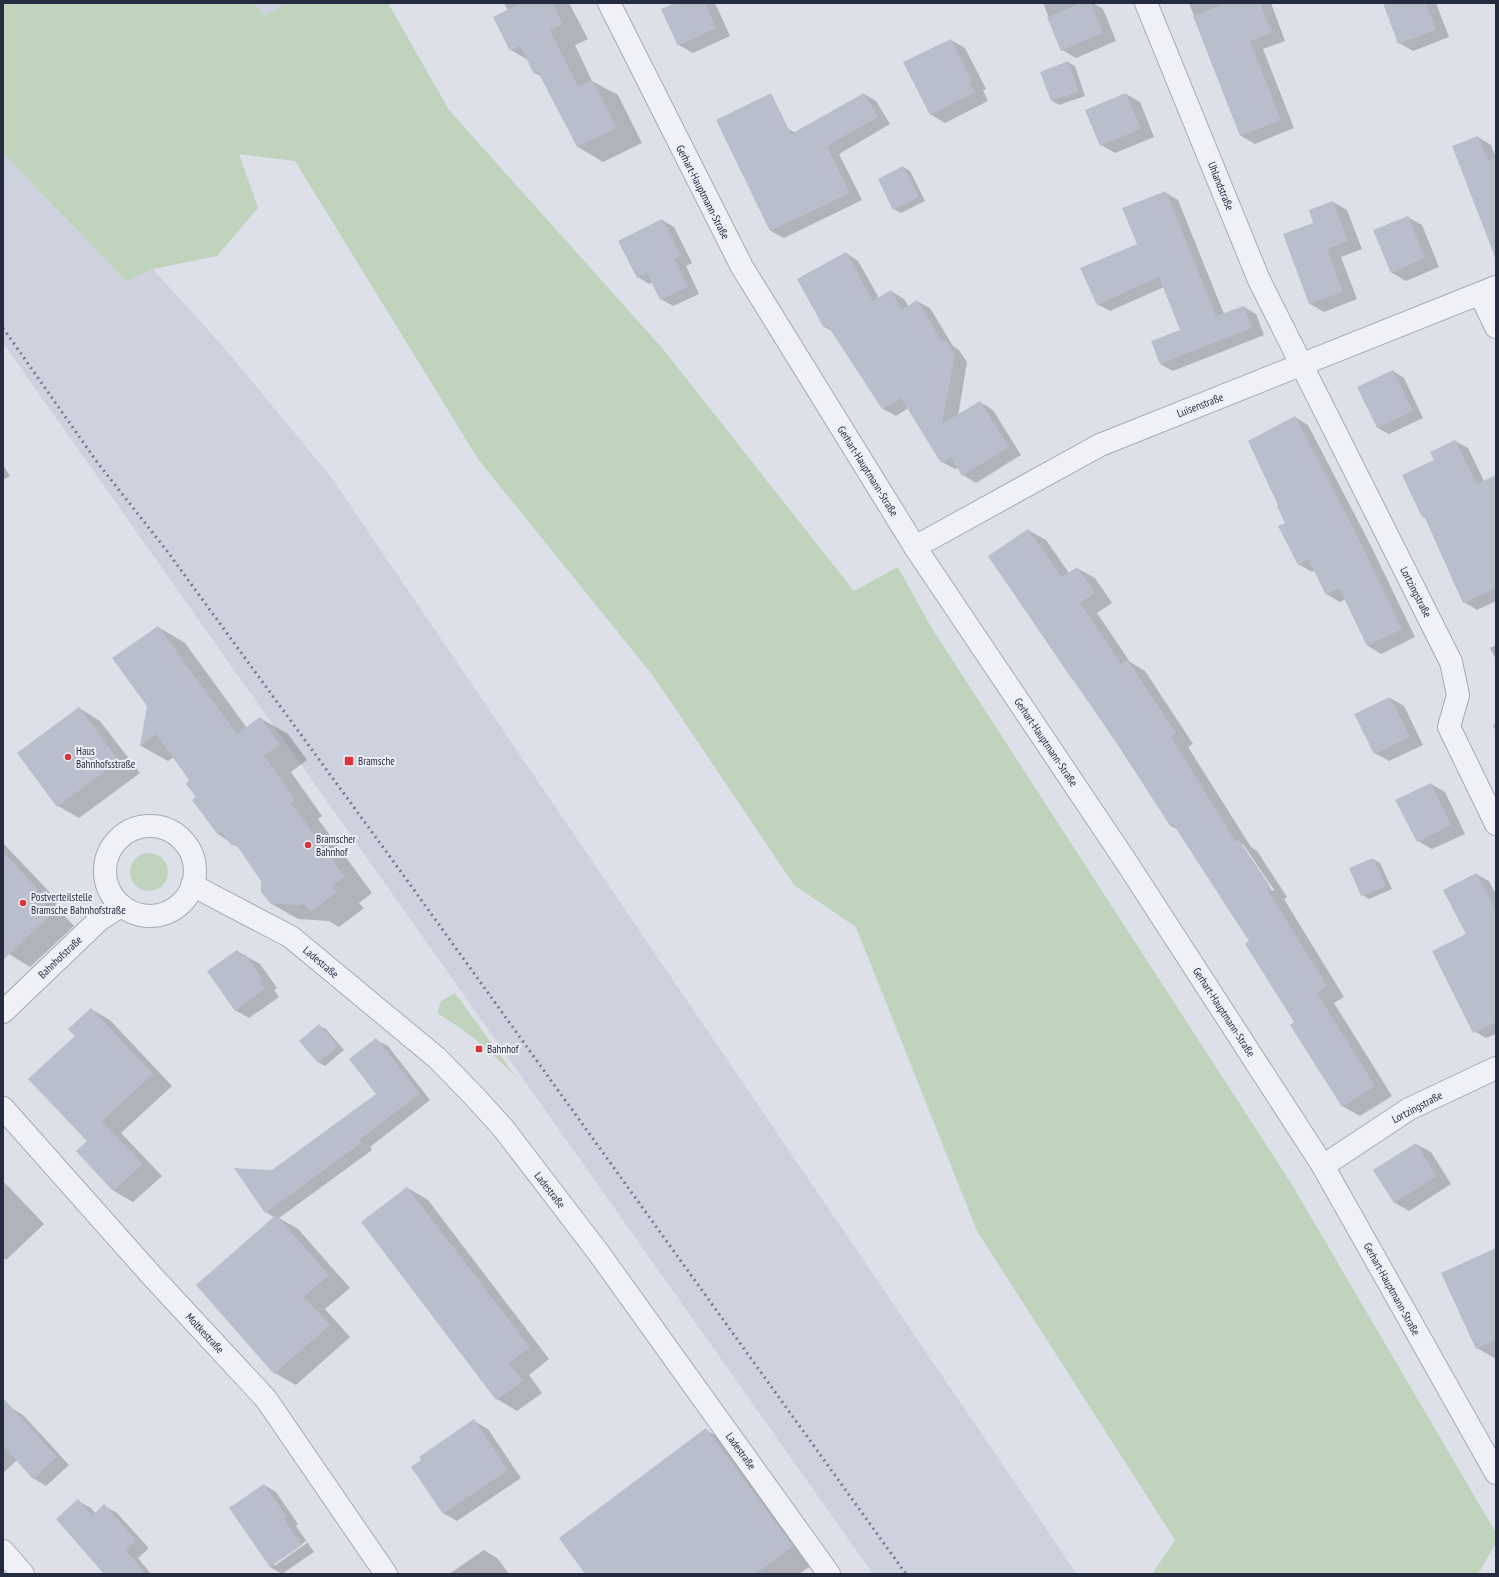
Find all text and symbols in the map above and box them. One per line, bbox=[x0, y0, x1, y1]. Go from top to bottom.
street label: Gerhart-Hauptmann-Straße bbox=[673, 143, 733, 242]
street label: Uhlandstraße bbox=[1205, 160, 1237, 213]
street label: Luisenstraße bbox=[1175, 390, 1226, 420]
street label: Gerhart-Hauptmann-Straße bbox=[835, 423, 902, 519]
street label: Lortzingstraße bbox=[1397, 564, 1435, 620]
street label: Gerhart-Hauptmann-Straße bbox=[1011, 695, 1081, 789]
place label: Haus Bahnhofsstraße bbox=[76, 744, 136, 771]
marker: Haus Bahnhofsstraße bbox=[63, 752, 73, 762]
place label: Bramsche bbox=[358, 754, 395, 768]
marker: Bramsche bbox=[343, 755, 355, 767]
place label: Bramscher Bahnhof bbox=[316, 832, 356, 859]
marker: Bramscher Bahnhof bbox=[303, 840, 313, 850]
place label: Postverteilstelle Bramsche Bahnhofstraße bbox=[31, 890, 126, 917]
marker: Postverteilstelle Bramsche Bahnhofstraße bbox=[18, 898, 28, 908]
street label: Bahnhofstraße bbox=[35, 932, 85, 981]
street label: Ladestraße bbox=[300, 943, 342, 981]
street label: Gerhart-Hauptmann-Straße bbox=[1190, 965, 1258, 1060]
place label: Bahnhof bbox=[487, 1042, 520, 1056]
marker: Bahnhof bbox=[474, 1044, 484, 1054]
street label: Lortzingstraße bbox=[1389, 1088, 1445, 1126]
street label: Ladestraße bbox=[531, 1169, 569, 1211]
street label: Gerhart-Hauptmann-Straße bbox=[1361, 1240, 1424, 1338]
street label: Moltkestraße bbox=[183, 1310, 228, 1356]
street label: Ladestraße bbox=[723, 1430, 759, 1473]

